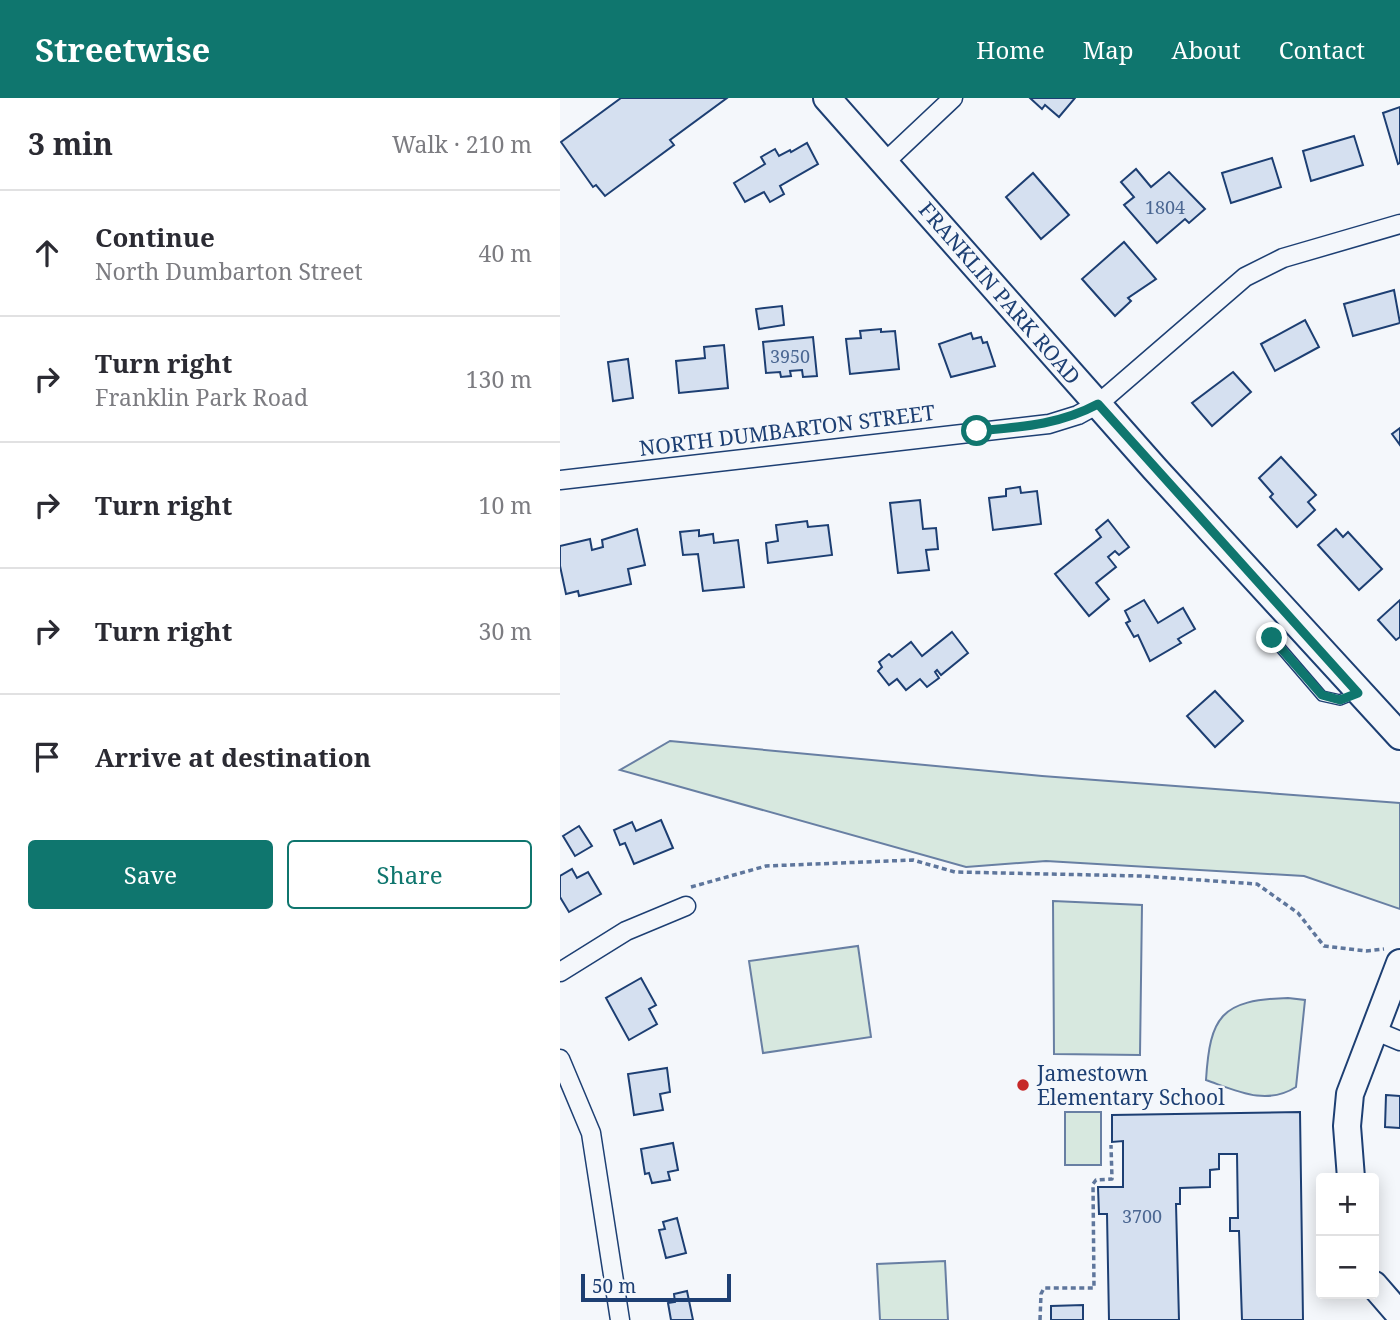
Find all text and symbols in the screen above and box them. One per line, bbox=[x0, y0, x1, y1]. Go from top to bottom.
text: Streetwise bbox=[35, 27, 210, 72]
text: Home bbox=[976, 33, 1045, 66]
text: Map bbox=[1083, 33, 1134, 66]
text: About bbox=[1172, 33, 1241, 66]
text: Contact bbox=[1279, 33, 1365, 66]
text: 3 min bbox=[28, 123, 113, 164]
text: Walk · 210 m bbox=[392, 128, 532, 160]
house number: 1804 bbox=[1145, 195, 1185, 219]
street label: FRANKLIN PARK ROAD bbox=[913, 196, 1087, 390]
text: Continue bbox=[95, 219, 215, 255]
icon: ahead bbox=[28, 234, 66, 272]
text: 40 m bbox=[479, 237, 532, 269]
text: North Dumbarton Street bbox=[95, 255, 363, 287]
house number: 3950 bbox=[770, 344, 810, 368]
text: Turn right bbox=[95, 345, 232, 381]
icon: right bbox=[28, 360, 66, 398]
text: 130 m bbox=[466, 363, 532, 395]
text: Franklin Park Road bbox=[95, 381, 308, 413]
street label: NORTH DUMBARTON STREET bbox=[638, 398, 937, 462]
route start bbox=[961, 415, 992, 446]
icon: right bbox=[28, 486, 66, 524]
text: Turn right bbox=[95, 487, 232, 523]
text: 10 m bbox=[479, 489, 532, 521]
icon: right bbox=[28, 612, 66, 650]
text: Turn right bbox=[95, 613, 232, 649]
text: 30 m bbox=[479, 615, 532, 647]
route end bbox=[1256, 622, 1287, 653]
icon: arrive bbox=[28, 738, 66, 776]
text: Arrive at destination bbox=[95, 739, 371, 775]
button: Save bbox=[28, 840, 273, 909]
button: Share bbox=[287, 840, 532, 909]
place label: Jamestown Elementary School bbox=[1036, 1059, 1225, 1111]
marker: Jamestown Elementary School bbox=[1015, 1077, 1031, 1093]
map controls bbox=[1316, 1173, 1379, 1299]
button: + bbox=[1316, 1173, 1379, 1236]
house number: 3700 bbox=[1122, 1204, 1162, 1228]
button: − bbox=[1316, 1236, 1379, 1299]
scale bar bbox=[581, 1271, 732, 1303]
text: 50 m bbox=[592, 1273, 636, 1299]

